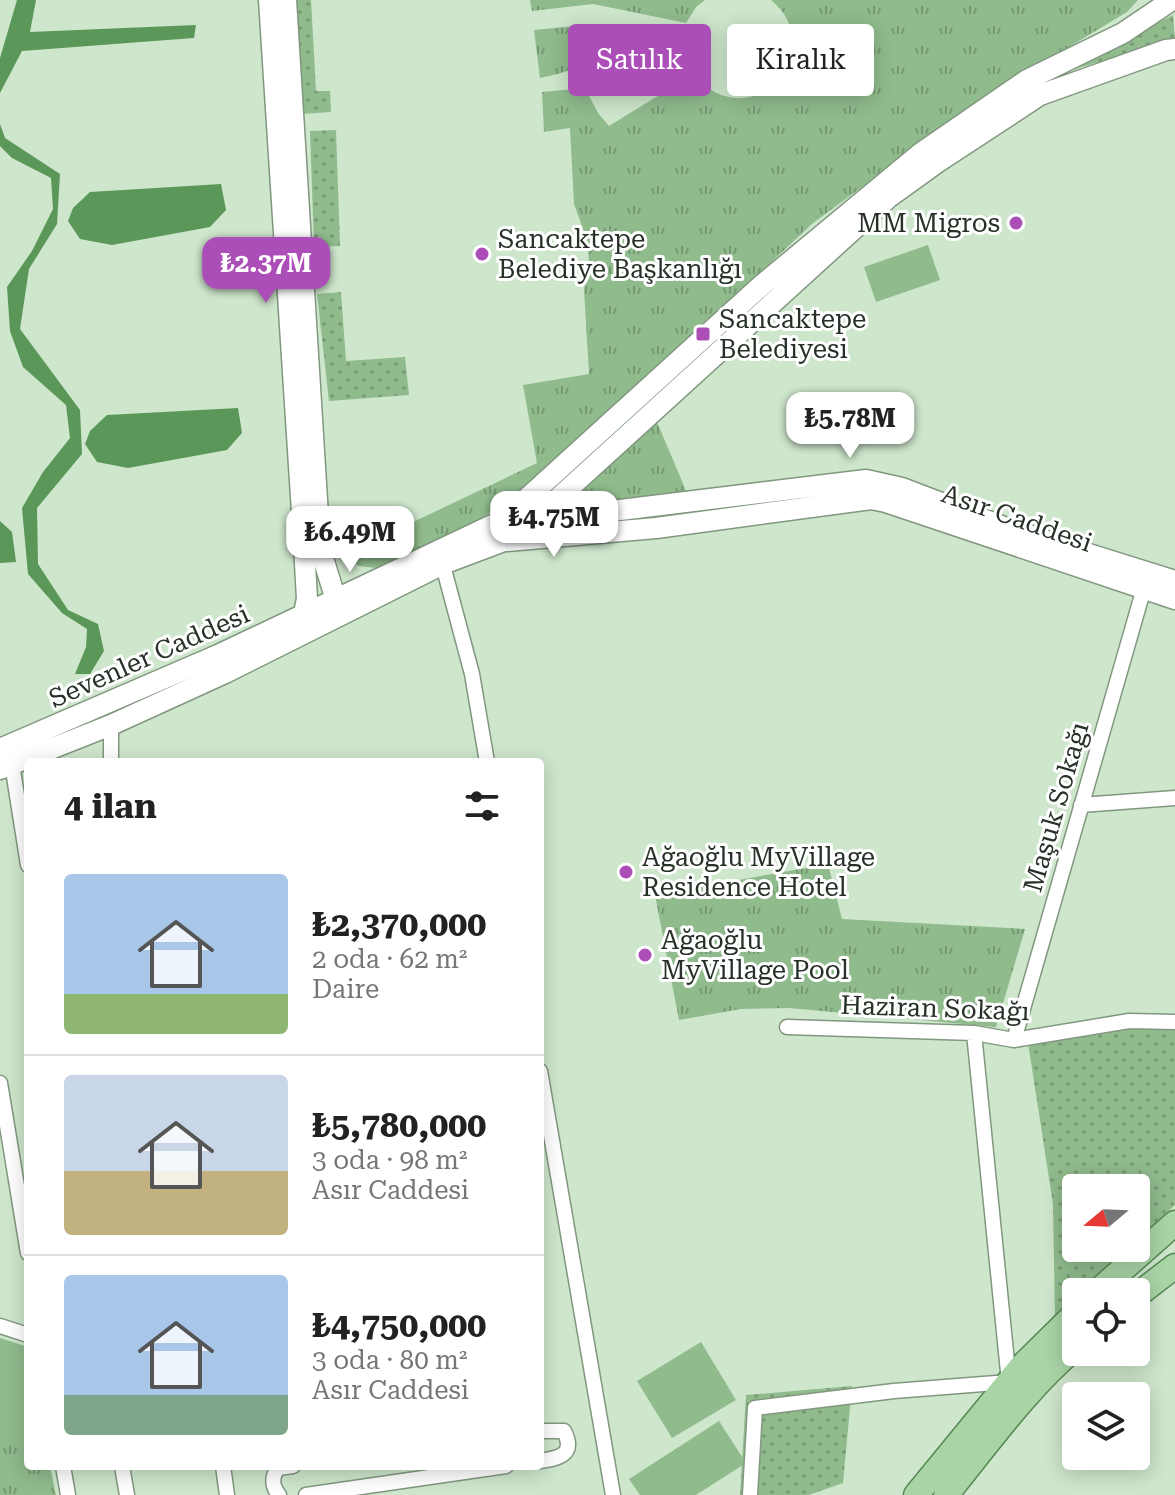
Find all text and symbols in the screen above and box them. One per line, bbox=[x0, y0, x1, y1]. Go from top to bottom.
chip: Satılık bbox=[568, 24, 711, 96]
chip: Kiralık bbox=[727, 24, 874, 96]
place label: MM Migros bbox=[857, 208, 1000, 238]
marker: MM Migros bbox=[1007, 214, 1025, 232]
place label: Sancaktepe Belediye Başkanlığı bbox=[498, 224, 742, 284]
pin: ₺2.37M bbox=[201, 237, 331, 305]
marker: Sancaktepe Belediye Başkanlığı bbox=[473, 245, 491, 263]
text: ₺2.37M bbox=[220, 248, 312, 278]
place label: Sancaktepe Belediyesi bbox=[719, 304, 866, 364]
marker: Sancaktepe Belediyesi bbox=[694, 325, 712, 343]
pin: ₺5.78M bbox=[785, 392, 915, 460]
text: ₺5.78M bbox=[804, 403, 896, 433]
street label: Asır Caddesi bbox=[938, 478, 1096, 558]
pin: ₺4.75M bbox=[489, 491, 619, 559]
text: ₺4.75M bbox=[508, 502, 600, 532]
pin: ₺6.49M bbox=[285, 506, 415, 574]
text: ₺6.49M bbox=[304, 517, 396, 547]
street label: Sevenler Caddesi bbox=[44, 598, 254, 714]
street label: Maşuk Sokağı bbox=[1017, 719, 1095, 895]
icon: filters bbox=[460, 784, 504, 828]
text: 4 ilan bbox=[64, 786, 157, 826]
place label: Ağaoğlu MyVillage Residence Hotel bbox=[642, 842, 875, 902]
marker: Ağaoğlu MyVillage Residence Hotel bbox=[617, 863, 635, 881]
text: ₺2,370,000 bbox=[312, 904, 486, 944]
icon: home bbox=[128, 906, 224, 1002]
place label: Ağaoğlu MyVillage Pool bbox=[661, 925, 849, 985]
text: 2 oda · 62 m² bbox=[312, 944, 467, 974]
marker: Ağaoğlu MyVillage Pool bbox=[636, 946, 654, 964]
text: Daire bbox=[312, 974, 379, 1004]
street label: Haziran Sokağı bbox=[840, 990, 1030, 1026]
text: ₺5,780,000 bbox=[312, 1105, 486, 1145]
icon: home bbox=[128, 1107, 224, 1203]
text: 3 oda · 98 m² bbox=[312, 1145, 467, 1175]
north arrow bbox=[1062, 1174, 1150, 1262]
map controls bbox=[1062, 1174, 1150, 1470]
text: Asır Caddesi bbox=[312, 1175, 469, 1205]
button: locate bbox=[1062, 1278, 1150, 1366]
text: ₺4,750,000 bbox=[312, 1305, 486, 1345]
icon: home bbox=[128, 1307, 224, 1403]
text: 3 oda · 80 m² bbox=[312, 1345, 467, 1375]
text: Asır Caddesi bbox=[312, 1375, 469, 1405]
button: layers bbox=[1062, 1382, 1150, 1470]

